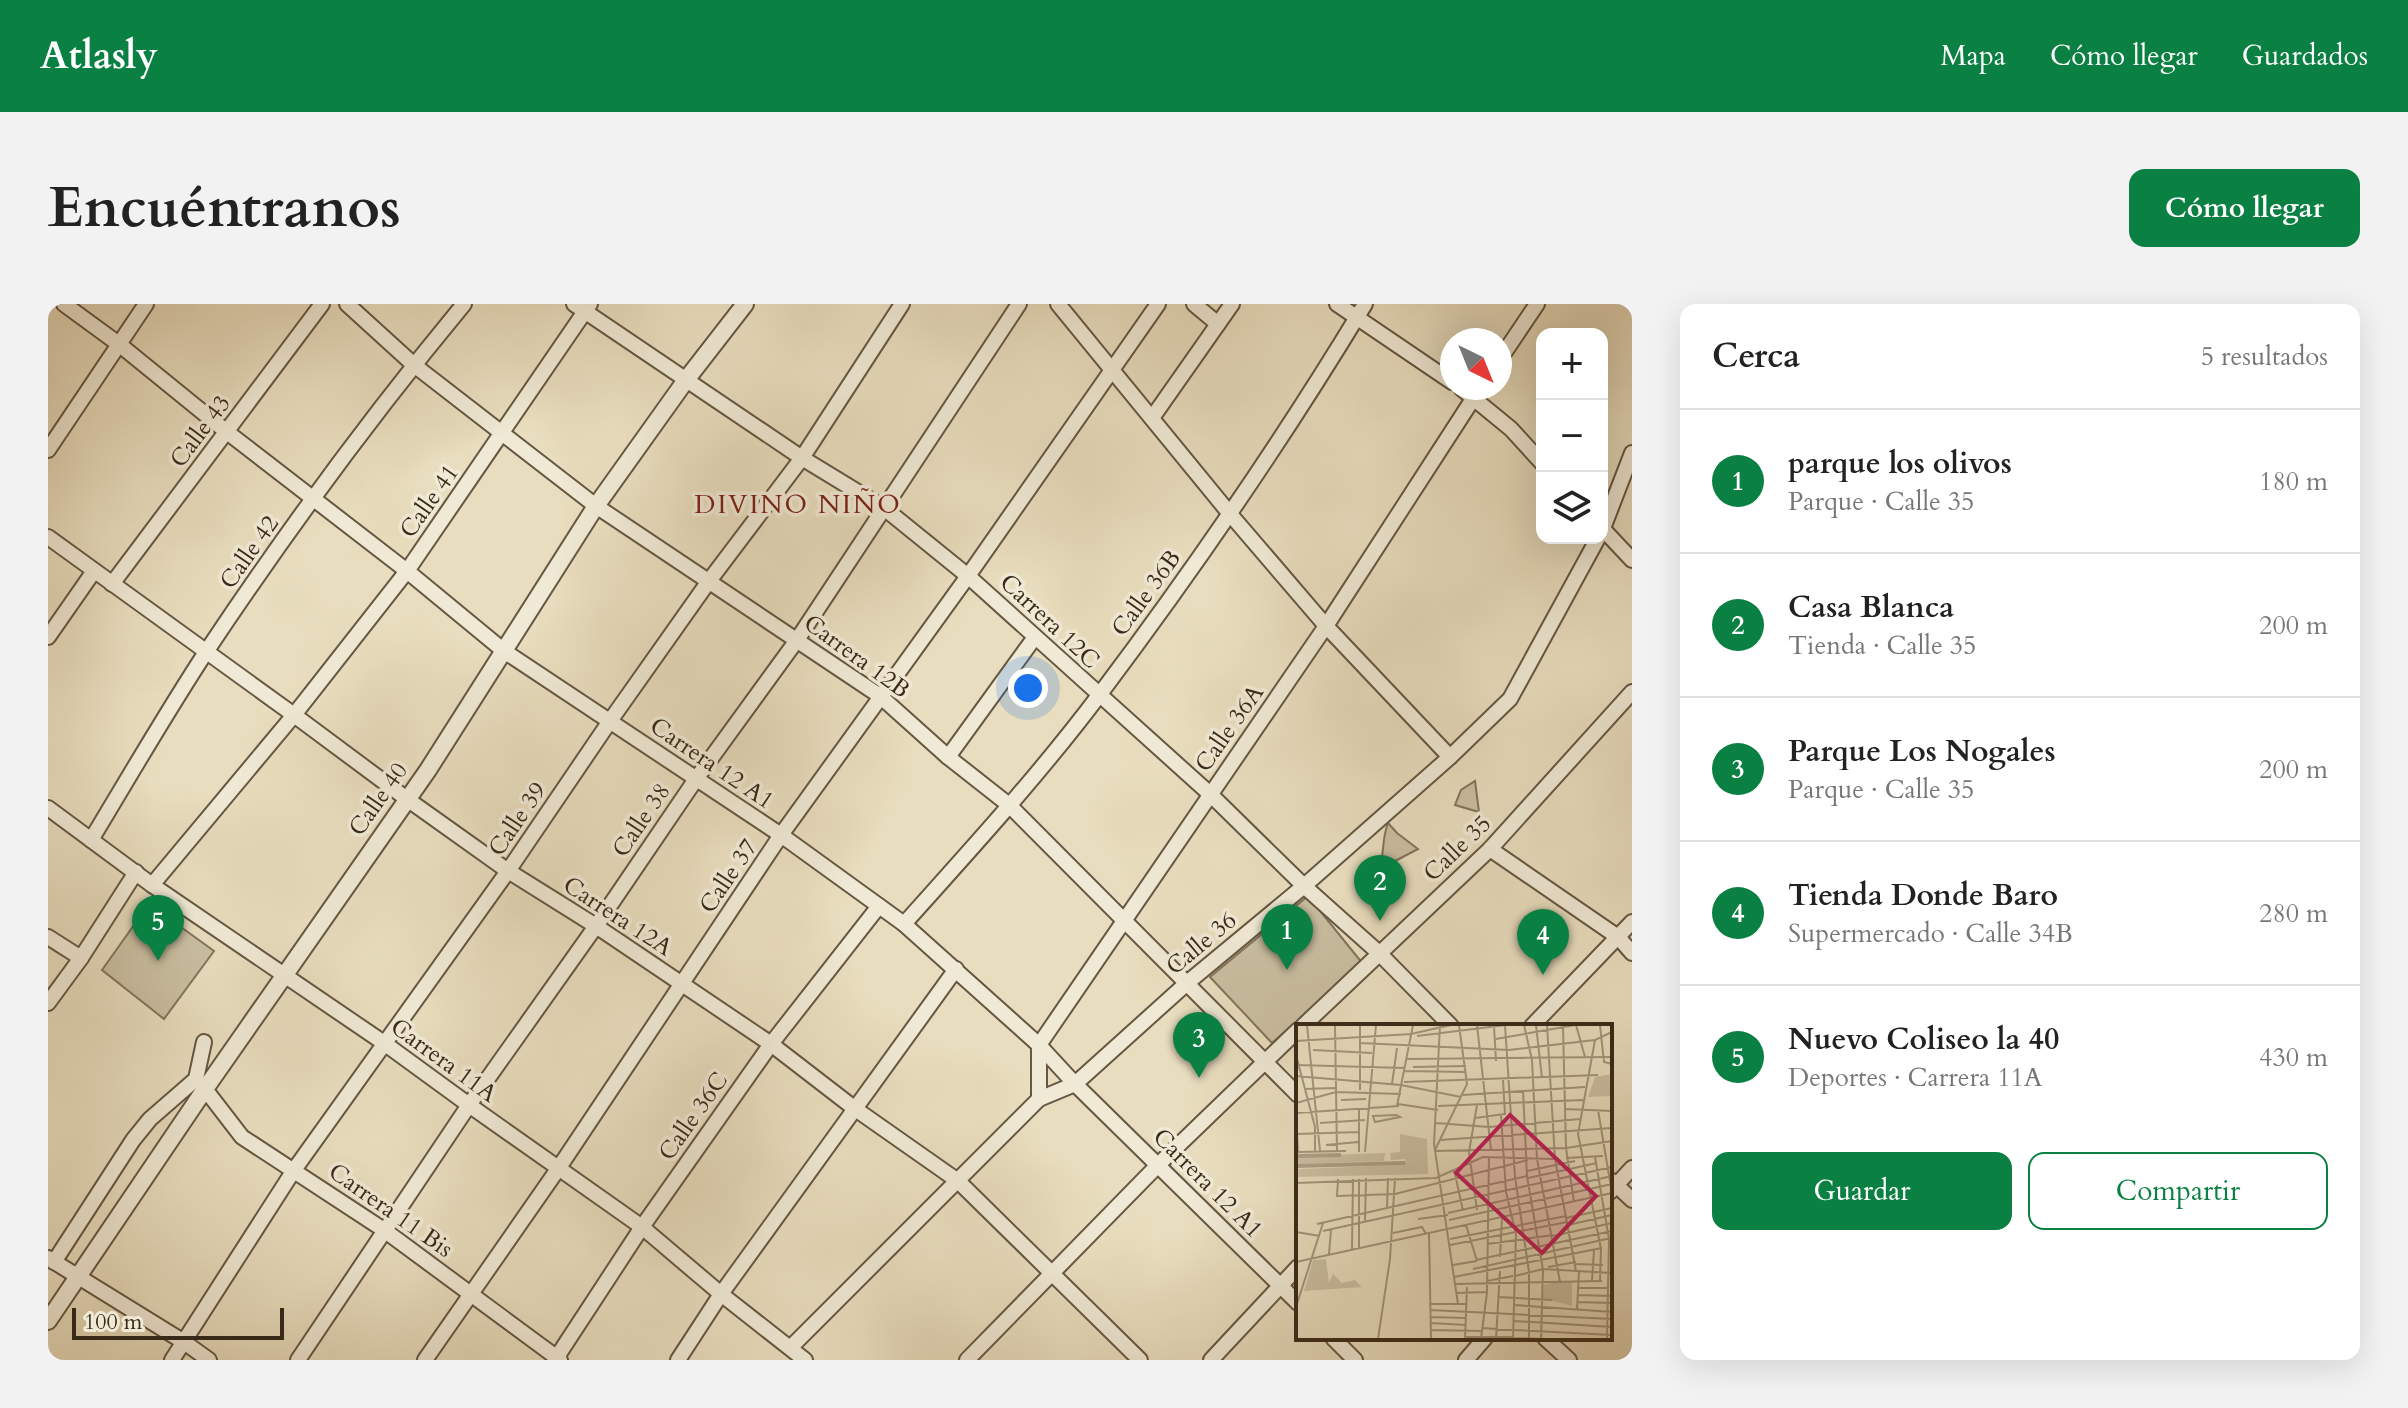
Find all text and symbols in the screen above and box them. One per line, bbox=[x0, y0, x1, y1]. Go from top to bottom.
text: Atlasly bbox=[40, 30, 158, 82]
text: Mapa bbox=[1940, 37, 2006, 75]
text: Cómo llegar bbox=[2050, 37, 2198, 75]
text: Guardados bbox=[2242, 37, 2368, 75]
button: Cómo llegar bbox=[2129, 169, 2360, 247]
text: Encuéntranos bbox=[48, 171, 401, 246]
north arrow bbox=[1440, 328, 1512, 400]
map controls bbox=[1536, 328, 1608, 544]
button: + bbox=[1536, 328, 1608, 400]
text: Cerca bbox=[1712, 333, 1800, 379]
text: 5 resultados bbox=[2201, 339, 2328, 374]
street label: Calle 43 bbox=[162, 388, 239, 474]
button: − bbox=[1536, 400, 1608, 472]
text: parque los olivos bbox=[1788, 443, 2012, 484]
street label: Calle 41 bbox=[392, 458, 467, 545]
text: 1 bbox=[1731, 464, 1745, 499]
text: 180 m bbox=[2259, 464, 2328, 499]
button: layers bbox=[1536, 472, 1608, 544]
text: Parque · Calle 35 bbox=[1788, 484, 1974, 519]
district label: DIVINO NIÑO bbox=[694, 487, 902, 522]
street label: Calle 42 bbox=[212, 509, 287, 596]
street label: Calle 36B bbox=[1104, 543, 1189, 643]
street label: Carrera 12C bbox=[992, 566, 1107, 676]
text: Casa Blanca bbox=[1788, 587, 1954, 628]
street label: Carrera 12B bbox=[797, 607, 916, 706]
text: 2 bbox=[1731, 608, 1745, 643]
text: 200 m bbox=[2259, 608, 2328, 643]
text: Tienda · Calle 35 bbox=[1788, 628, 1976, 663]
your location bbox=[1008, 668, 1048, 708]
street label: Calle 36A bbox=[1187, 677, 1272, 779]
street label: Carrera 12 A1 bbox=[643, 710, 780, 817]
text: Parque Los Nogales bbox=[1788, 731, 2056, 772]
text: 3 bbox=[1731, 752, 1745, 787]
text: 200 m bbox=[2259, 752, 2328, 787]
street label: Calle 40 bbox=[341, 756, 416, 843]
text: Parque · Calle 35 bbox=[1788, 772, 1974, 807]
street label: Calle 39 bbox=[481, 776, 554, 863]
street label: Calle 38 bbox=[605, 777, 678, 864]
street label: Calle 35 bbox=[1416, 808, 1499, 889]
street label: Calle 37 bbox=[692, 833, 765, 920]
pin: 2 bbox=[1354, 855, 1406, 921]
street label: Carrera 12A bbox=[557, 869, 680, 965]
text: Tienda Donde Baro bbox=[1788, 875, 2058, 916]
pin: 5 bbox=[132, 895, 184, 961]
text: 4 bbox=[1731, 896, 1745, 931]
text: 280 m bbox=[2259, 896, 2328, 931]
street label: Calle 36 bbox=[1159, 904, 1244, 983]
pin: 1 bbox=[1261, 904, 1313, 970]
pin: 4 bbox=[1517, 909, 1569, 975]
text: Supermercado · Calle 34B bbox=[1788, 916, 2073, 951]
street label: Carrera 11A bbox=[384, 1011, 504, 1111]
pin: 3 bbox=[1173, 1012, 1225, 1078]
text: Nuevo Coliseo la 40 bbox=[1788, 1019, 2059, 1060]
inset map bbox=[1296, 1024, 1612, 1340]
text: 5 bbox=[1731, 1040, 1745, 1075]
text: 430 m bbox=[2259, 1040, 2328, 1075]
text: Deportes · Carrera 11A bbox=[1788, 1060, 2042, 1095]
street label: Calle 36C bbox=[651, 1065, 736, 1167]
street label: Carrera 12 A1 bbox=[1145, 1121, 1270, 1246]
button: Guardar bbox=[1712, 1152, 2012, 1230]
button: Compartir bbox=[2028, 1152, 2328, 1230]
street label: Carrera 11 Bis bbox=[322, 1155, 459, 1265]
scale bar bbox=[72, 1304, 284, 1340]
text: 100 m bbox=[84, 1307, 142, 1337]

